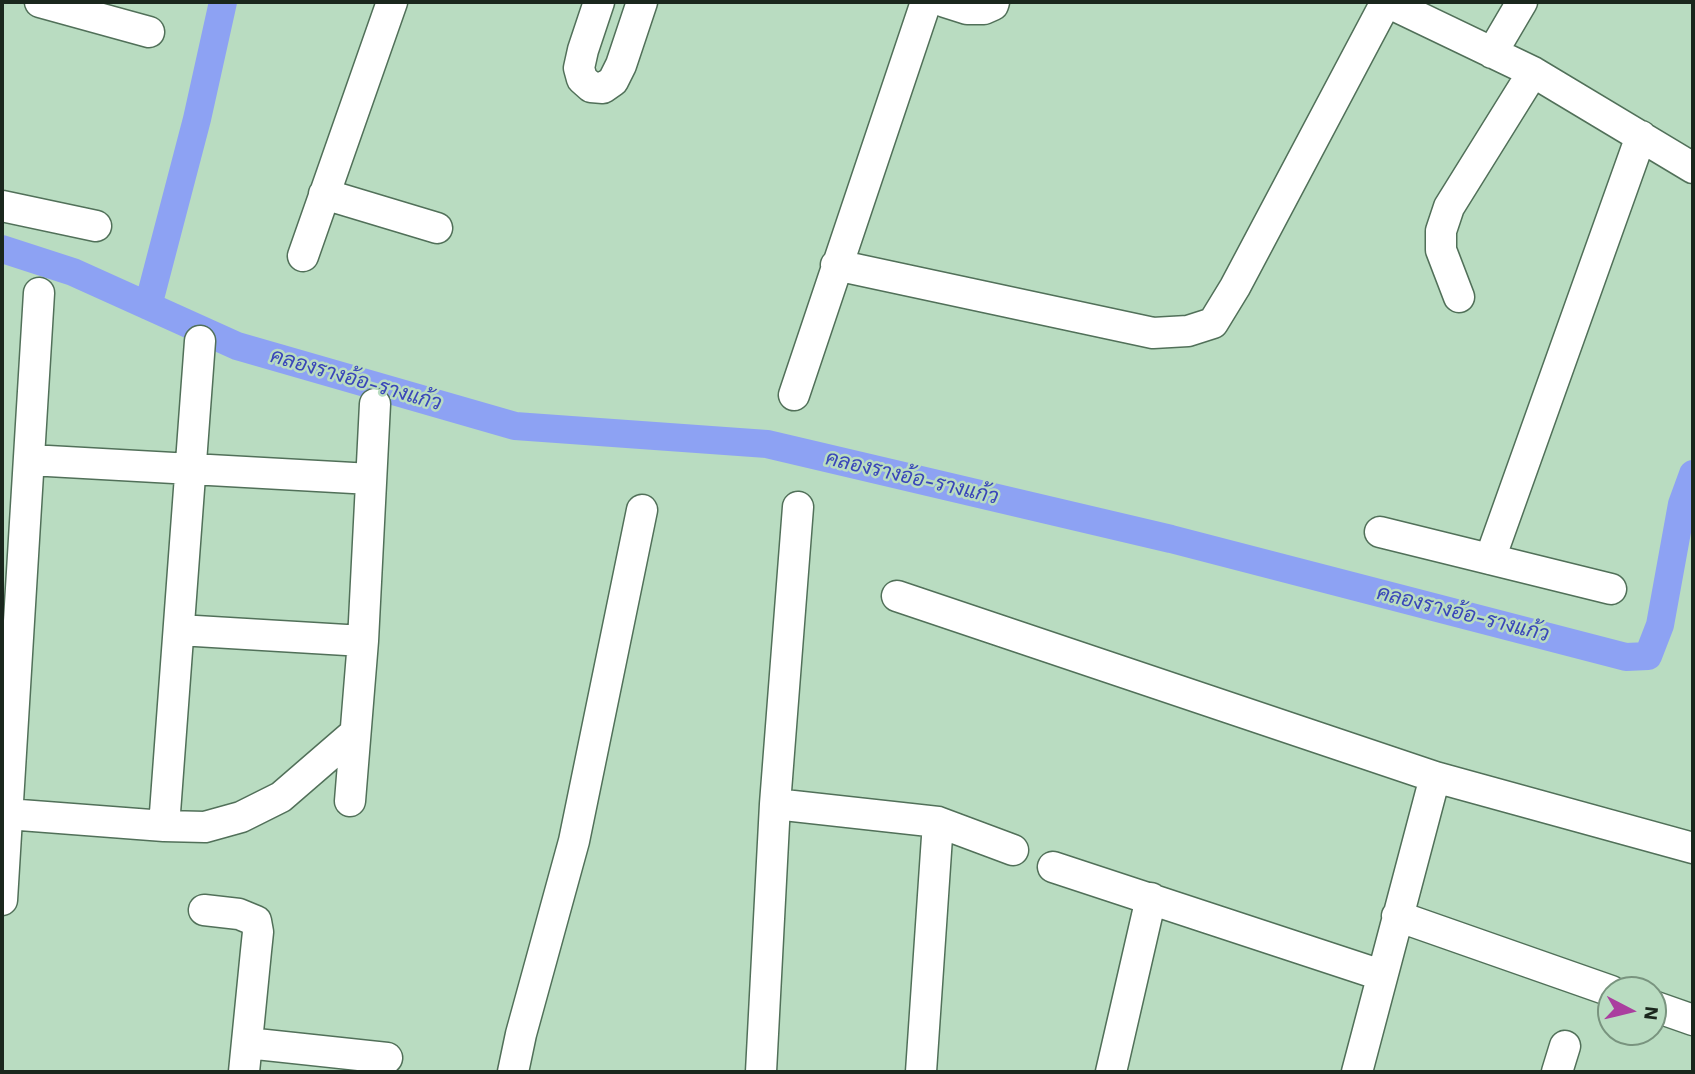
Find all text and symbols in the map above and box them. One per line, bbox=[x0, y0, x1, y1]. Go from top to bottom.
water label: คลองรางอ้อ-รางแก้ว bbox=[268, 344, 444, 416]
water label: คลองรางอ้อ-รางแก้ว bbox=[823, 446, 1001, 510]
water label: คลองรางอ้อ-รางแก้ว bbox=[1374, 580, 1552, 648]
north arrow bbox=[1597, 976, 1667, 1046]
text: N bbox=[1639, 1005, 1664, 1022]

